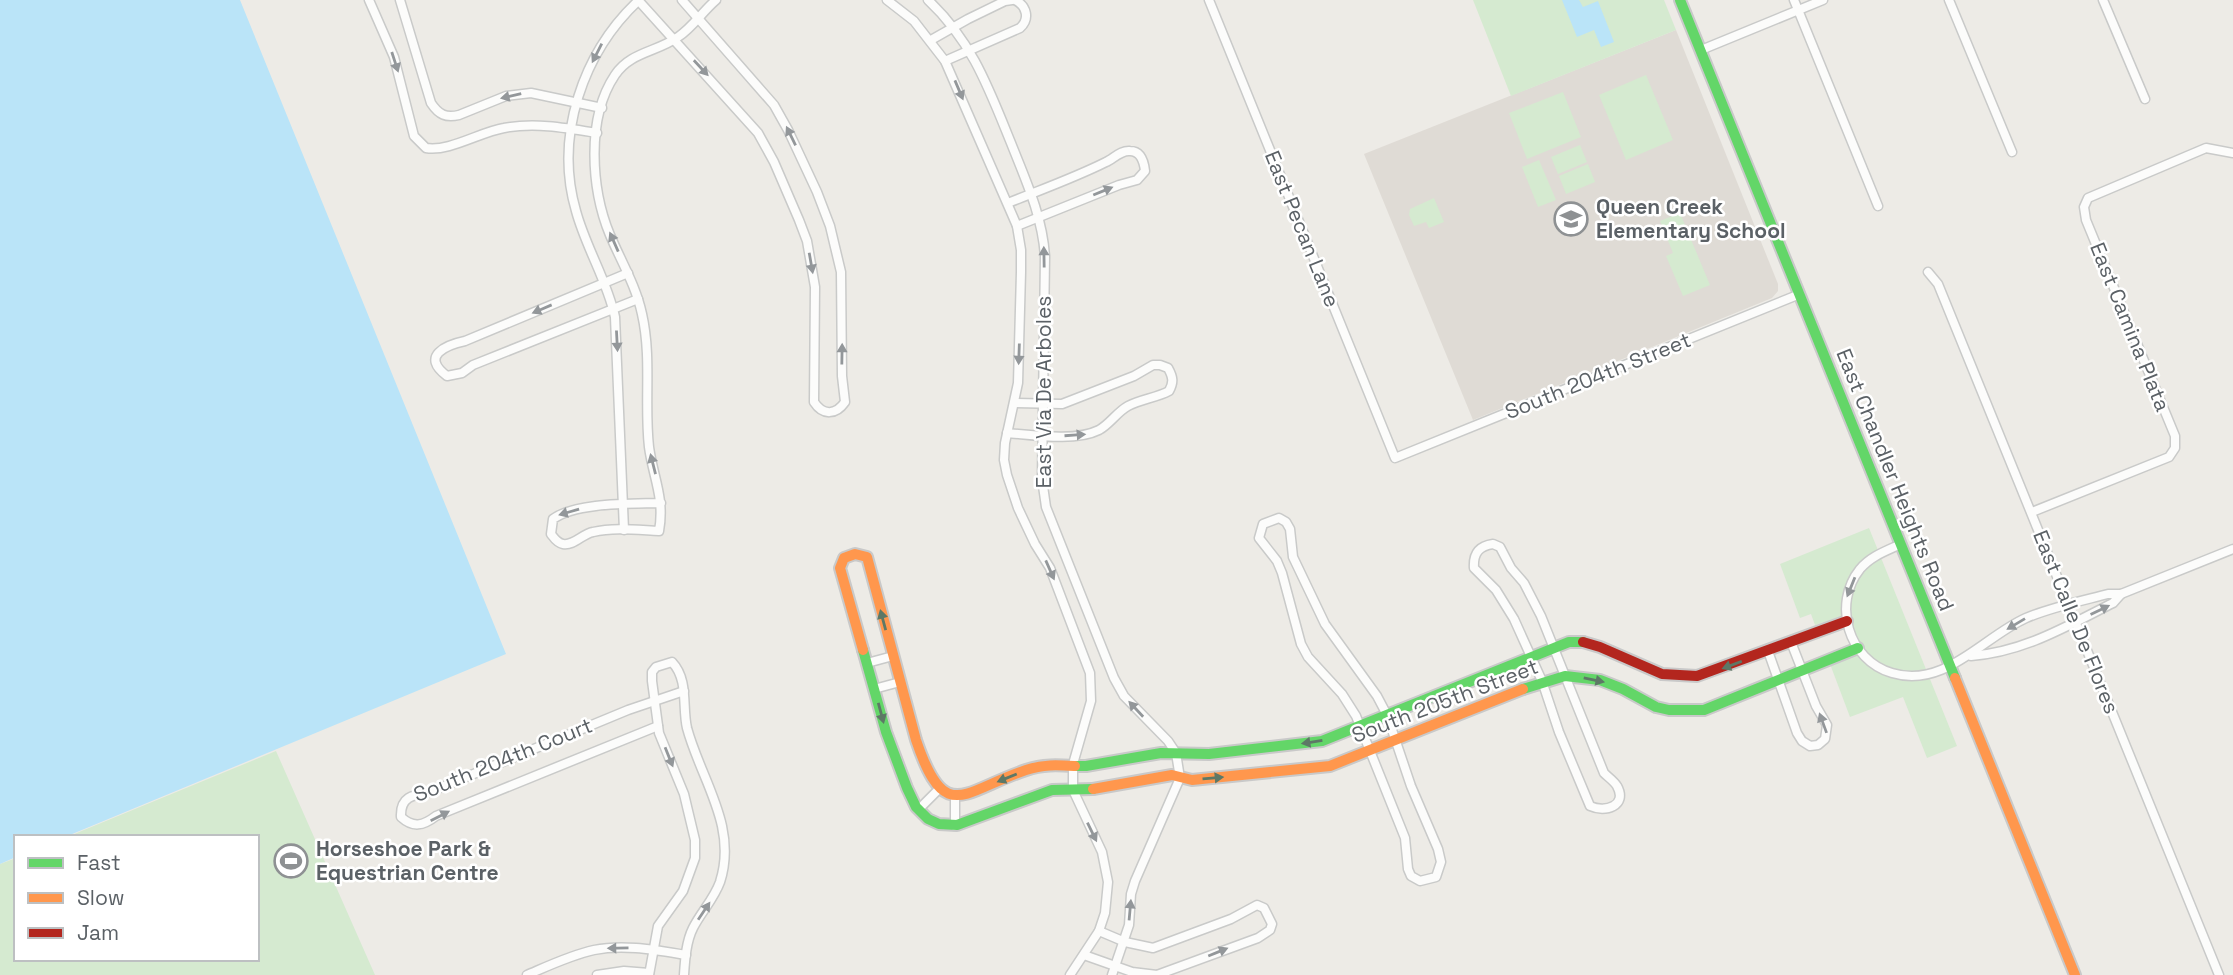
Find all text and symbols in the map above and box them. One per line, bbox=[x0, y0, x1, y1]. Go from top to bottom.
one-way arrow bbox=[591, 43, 602, 63]
one-way arrow bbox=[390, 52, 401, 73]
one-way arrow bbox=[692, 60, 709, 77]
one-way arrow bbox=[954, 79, 965, 100]
one-way arrow bbox=[500, 91, 522, 102]
one-way arrow bbox=[785, 126, 797, 146]
street label: East Pecan Lane bbox=[1259, 147, 1346, 311]
one-way arrow bbox=[1093, 185, 1113, 197]
place label: Queen Creek Elementary School bbox=[1596, 193, 1786, 244]
school or university icon: Queen Creek Elementary School bbox=[1552, 200, 1590, 238]
one-way arrow bbox=[608, 232, 620, 252]
street label: East Camina Plata bbox=[2084, 238, 2177, 415]
one-way arrow bbox=[1038, 246, 1050, 268]
one-way arrow bbox=[806, 252, 817, 274]
street label: East Via De Arboles bbox=[1030, 296, 1057, 488]
one-way arrow bbox=[532, 303, 552, 315]
street label: South 204th Street bbox=[1501, 326, 1695, 425]
one-way arrow bbox=[612, 330, 623, 352]
one-way arrow bbox=[836, 343, 848, 365]
one-way arrow bbox=[1013, 343, 1024, 365]
street label: East Chandler Heights Road bbox=[1830, 345, 1961, 615]
one-way arrow bbox=[1064, 429, 1086, 440]
one-way arrow bbox=[647, 452, 658, 474]
one-way arrow bbox=[559, 508, 580, 518]
street label: East Calle De Flores bbox=[2027, 526, 2126, 718]
one-way arrow bbox=[1045, 559, 1056, 580]
one-way arrow bbox=[1846, 576, 1857, 597]
one-way arrow bbox=[2090, 604, 2110, 615]
one-way arrow bbox=[877, 609, 888, 631]
one-way arrow bbox=[2007, 618, 2026, 631]
street label: South 205th Street bbox=[1348, 653, 1542, 749]
one-way arrow bbox=[1721, 659, 1742, 670]
one-way arrow bbox=[1583, 674, 1605, 685]
one-way arrow bbox=[1128, 701, 1144, 718]
one-way arrow bbox=[876, 702, 887, 724]
street label: South 204th Court bbox=[409, 711, 596, 808]
one-way arrow bbox=[1817, 712, 1828, 733]
one-way arrow bbox=[1301, 737, 1323, 748]
one-way arrow bbox=[663, 747, 675, 767]
one-way arrow bbox=[997, 772, 1017, 784]
one-way arrow bbox=[1202, 772, 1224, 783]
one-way arrow bbox=[430, 810, 449, 822]
one-way arrow bbox=[1086, 822, 1097, 842]
legend bbox=[14, 835, 259, 961]
place label: Horseshoe Park & Equestrian Centre bbox=[316, 835, 499, 886]
sports icon: Horseshoe Park & Equestrian Centre bbox=[272, 842, 310, 880]
text: Fast bbox=[77, 849, 121, 876]
text: Slow bbox=[77, 884, 125, 911]
one-way arrow bbox=[1125, 899, 1136, 921]
one-way arrow bbox=[697, 902, 711, 920]
text: Jam bbox=[77, 919, 119, 946]
one-way arrow bbox=[607, 942, 629, 954]
one-way arrow bbox=[1207, 947, 1228, 958]

